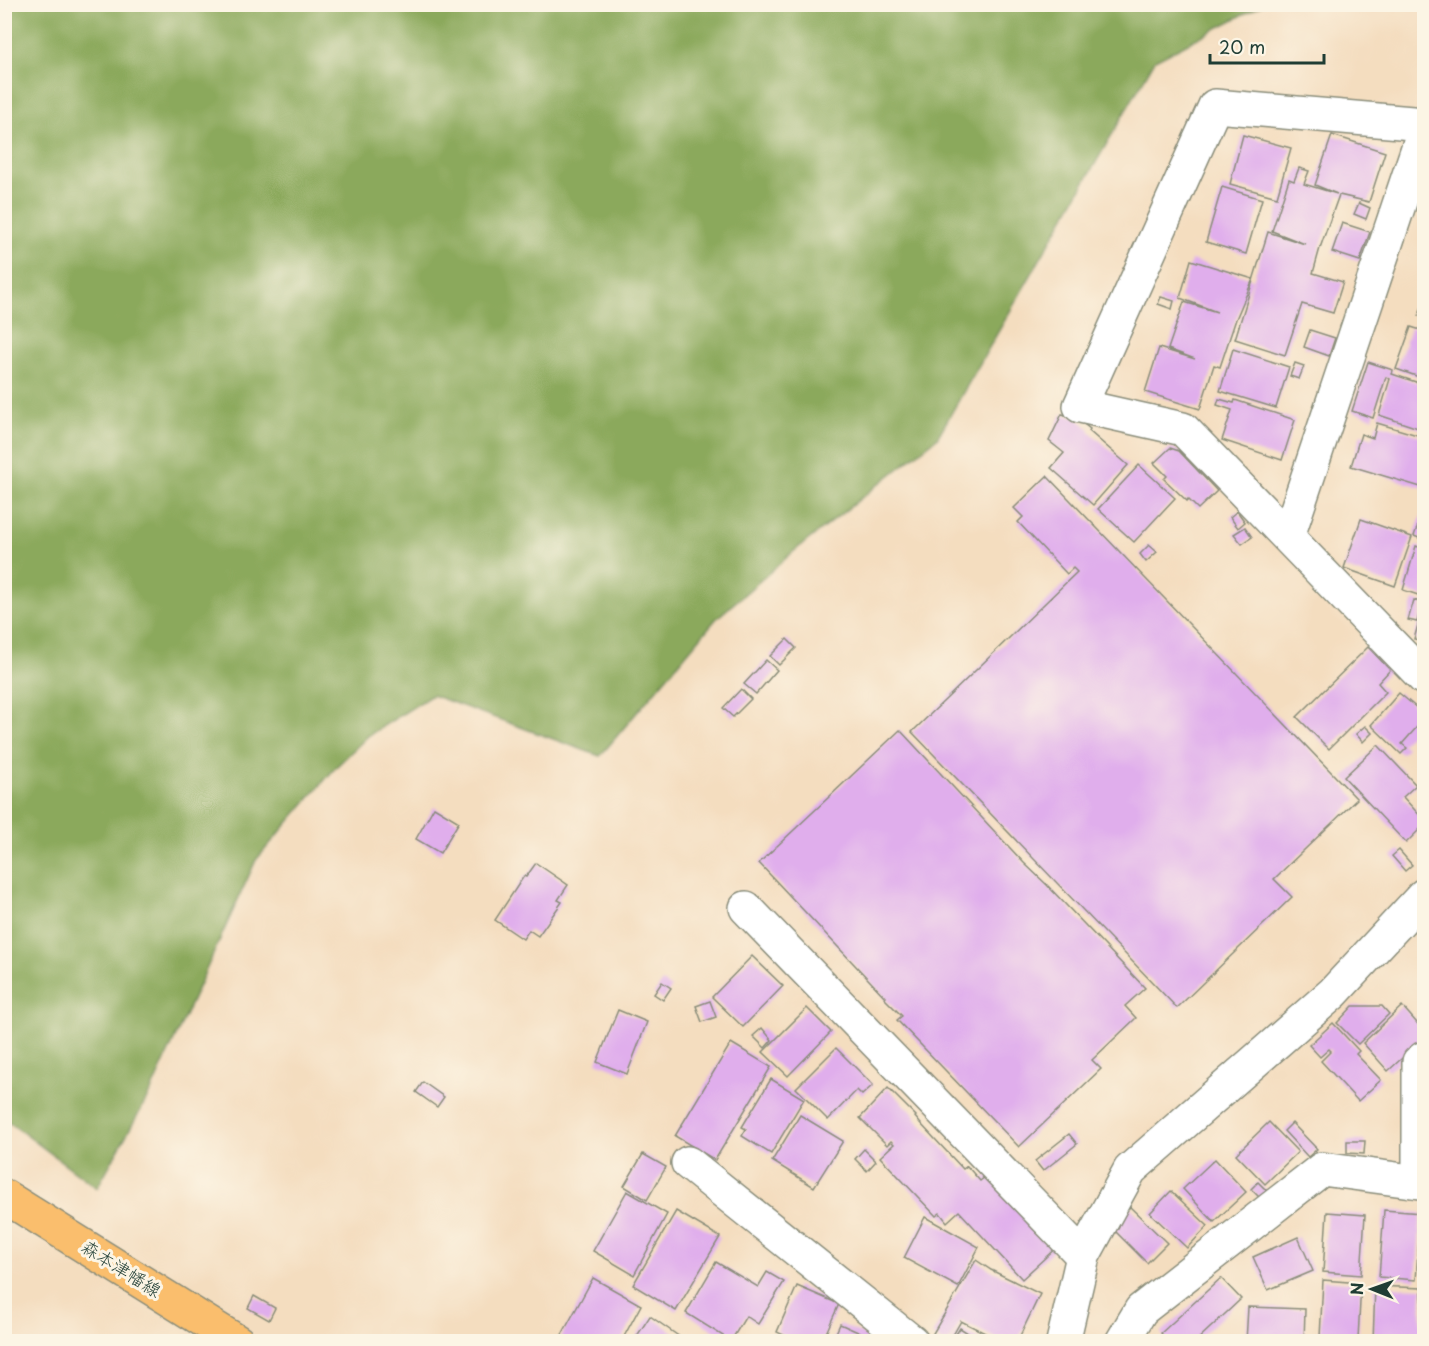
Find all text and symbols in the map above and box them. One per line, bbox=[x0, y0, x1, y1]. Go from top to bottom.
scale bar bbox=[1210, 27, 1324, 65]
text: 20 m bbox=[1219, 33, 1265, 60]
street label: 森本津幡線 bbox=[76, 1232, 167, 1303]
north arrow bbox=[1342, 1259, 1402, 1319]
text: N bbox=[1344, 1282, 1368, 1295]

